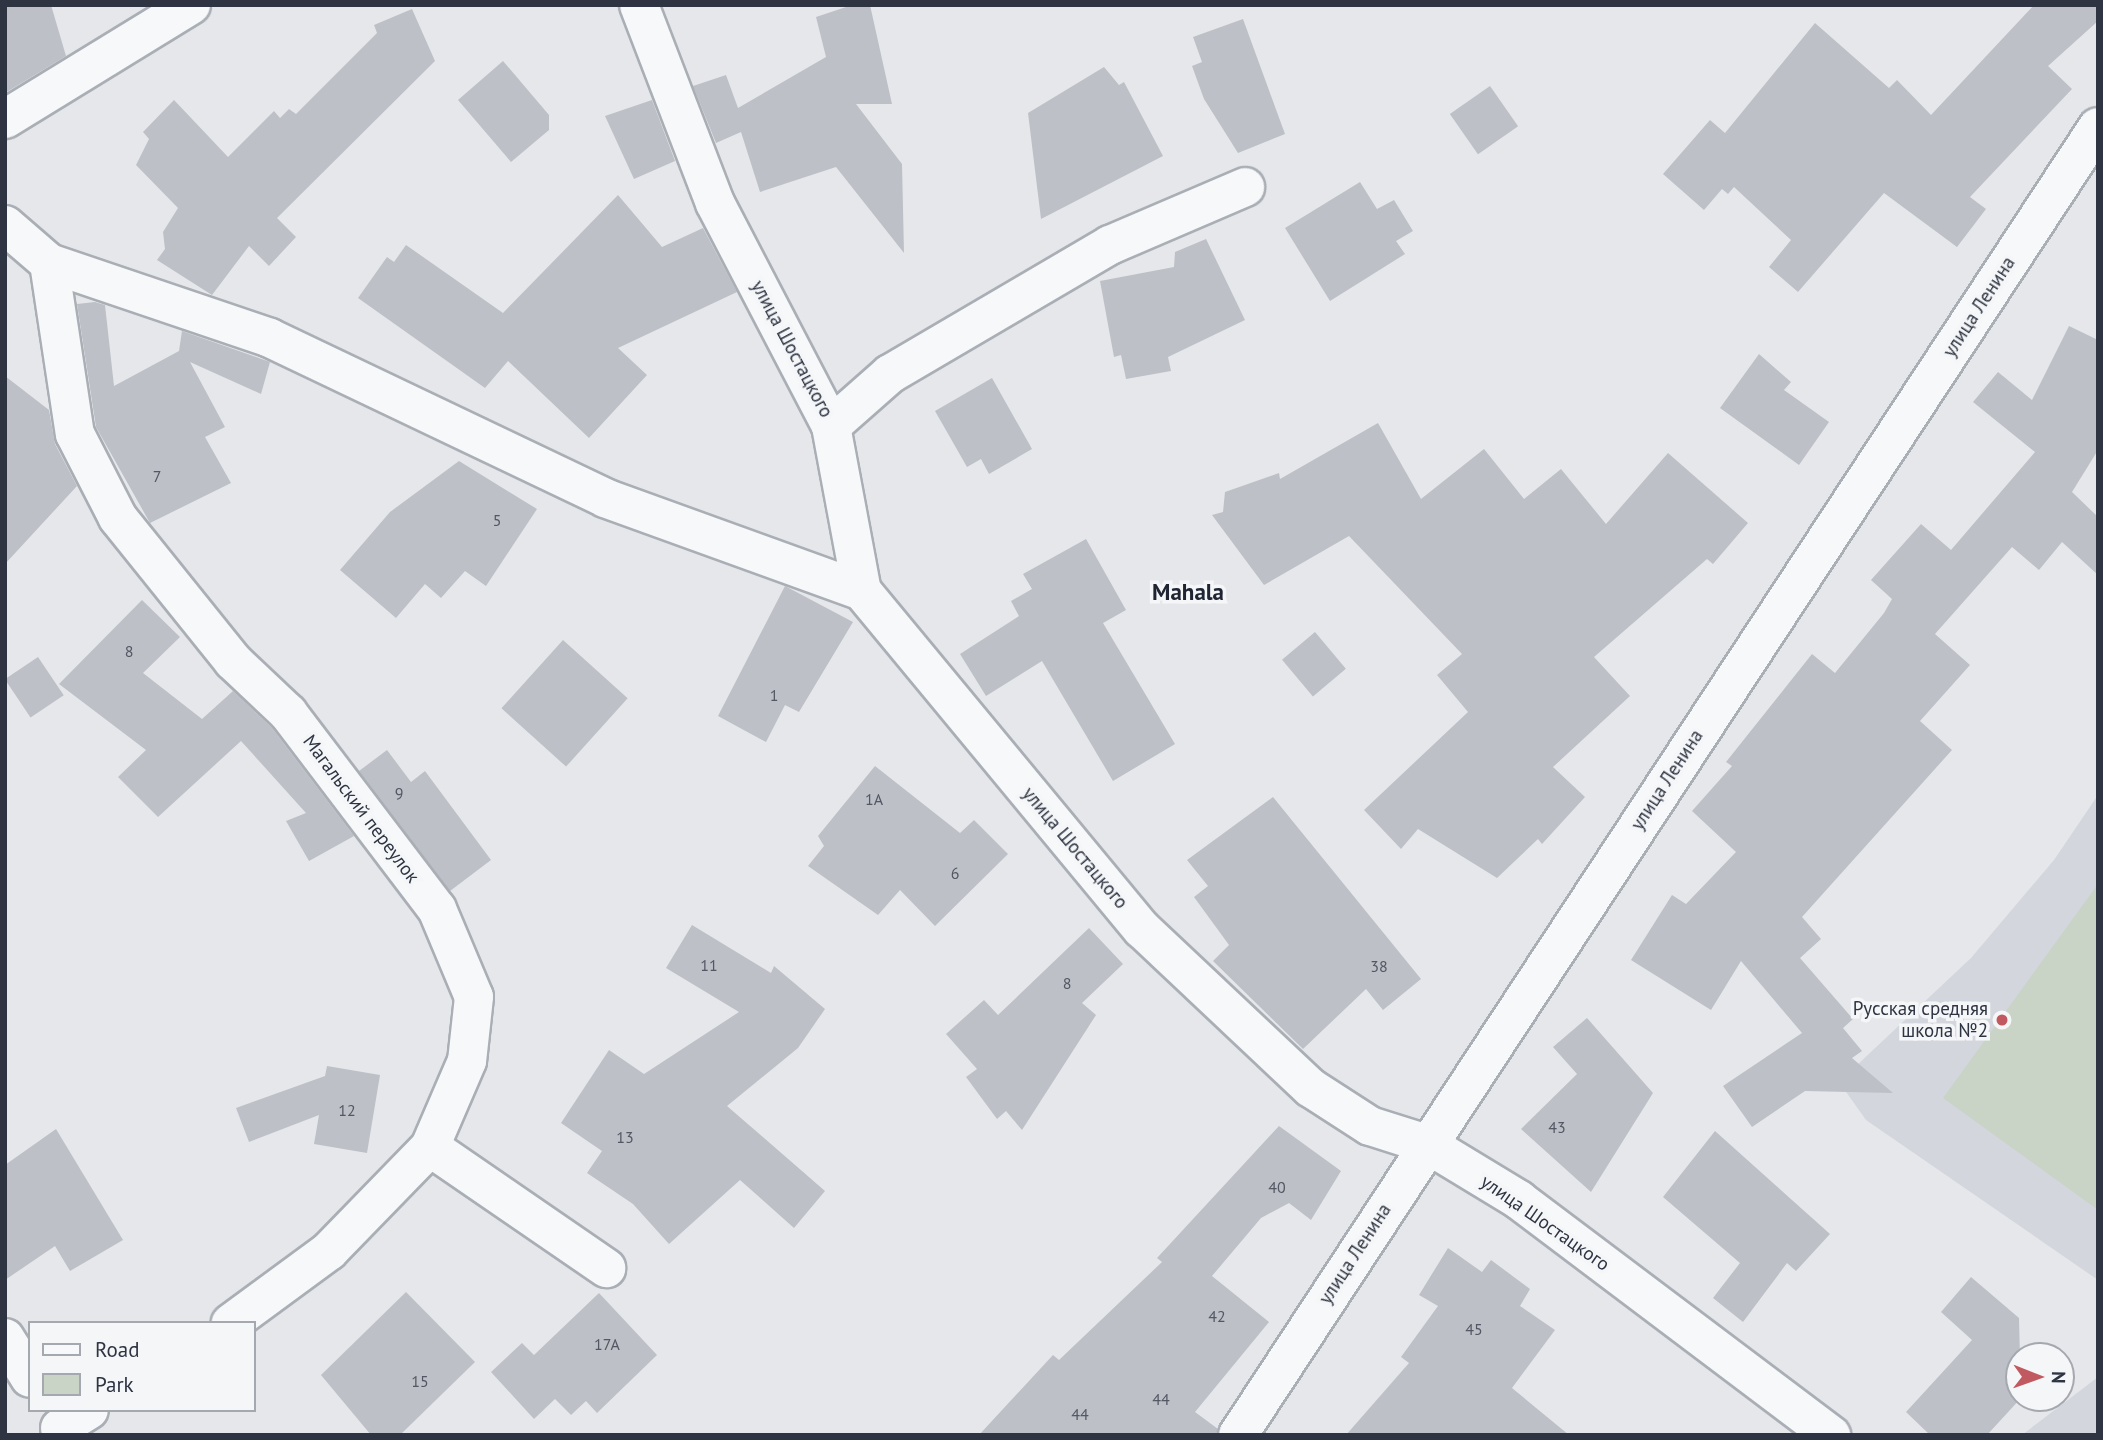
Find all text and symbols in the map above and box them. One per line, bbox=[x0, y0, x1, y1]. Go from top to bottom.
street label: улица Ленина bbox=[1938, 252, 2020, 362]
street label: улица Шостацкого bbox=[746, 277, 838, 421]
house number: 7 bbox=[153, 466, 161, 486]
house number: 5 bbox=[493, 510, 501, 530]
district label: Mahala bbox=[1152, 578, 1224, 606]
house number: 8 bbox=[125, 641, 133, 661]
house number: 1 bbox=[770, 685, 778, 705]
street label: улица Ленина bbox=[1626, 725, 1708, 835]
street label: Магальский переулок bbox=[298, 731, 424, 887]
street label: улица Шостацкого bbox=[1017, 782, 1133, 914]
house number: 9 bbox=[395, 783, 403, 803]
house number: 1A bbox=[865, 789, 883, 809]
house number: 6 bbox=[951, 863, 959, 883]
house number: 11 bbox=[700, 955, 718, 975]
house number: 38 bbox=[1370, 956, 1388, 976]
house number: 8 bbox=[1063, 973, 1071, 993]
place label: Русская средняя школа №2 bbox=[1853, 998, 1988, 1042]
marker: Русская средняя школа №2 bbox=[1994, 1012, 2010, 1028]
house number: 12 bbox=[338, 1100, 356, 1120]
house number: 43 bbox=[1548, 1117, 1566, 1137]
house number: 13 bbox=[616, 1127, 634, 1147]
street label: улица Шостацкого bbox=[1476, 1170, 1614, 1276]
house number: 40 bbox=[1268, 1177, 1286, 1197]
street label: улица Ленина bbox=[1314, 1199, 1396, 1309]
house number: 42 bbox=[1208, 1306, 1226, 1326]
house number: 45 bbox=[1465, 1319, 1483, 1339]
legend bbox=[28, 1321, 256, 1412]
house number: 17A bbox=[594, 1334, 620, 1354]
text: Road bbox=[95, 1336, 139, 1363]
north arrow bbox=[2005, 1342, 2075, 1412]
text: Park bbox=[95, 1371, 134, 1398]
house number: 15 bbox=[411, 1371, 429, 1391]
text: N bbox=[2047, 1371, 2071, 1384]
house number: 44 bbox=[1152, 1389, 1170, 1409]
house number: 44 bbox=[1071, 1404, 1089, 1424]

